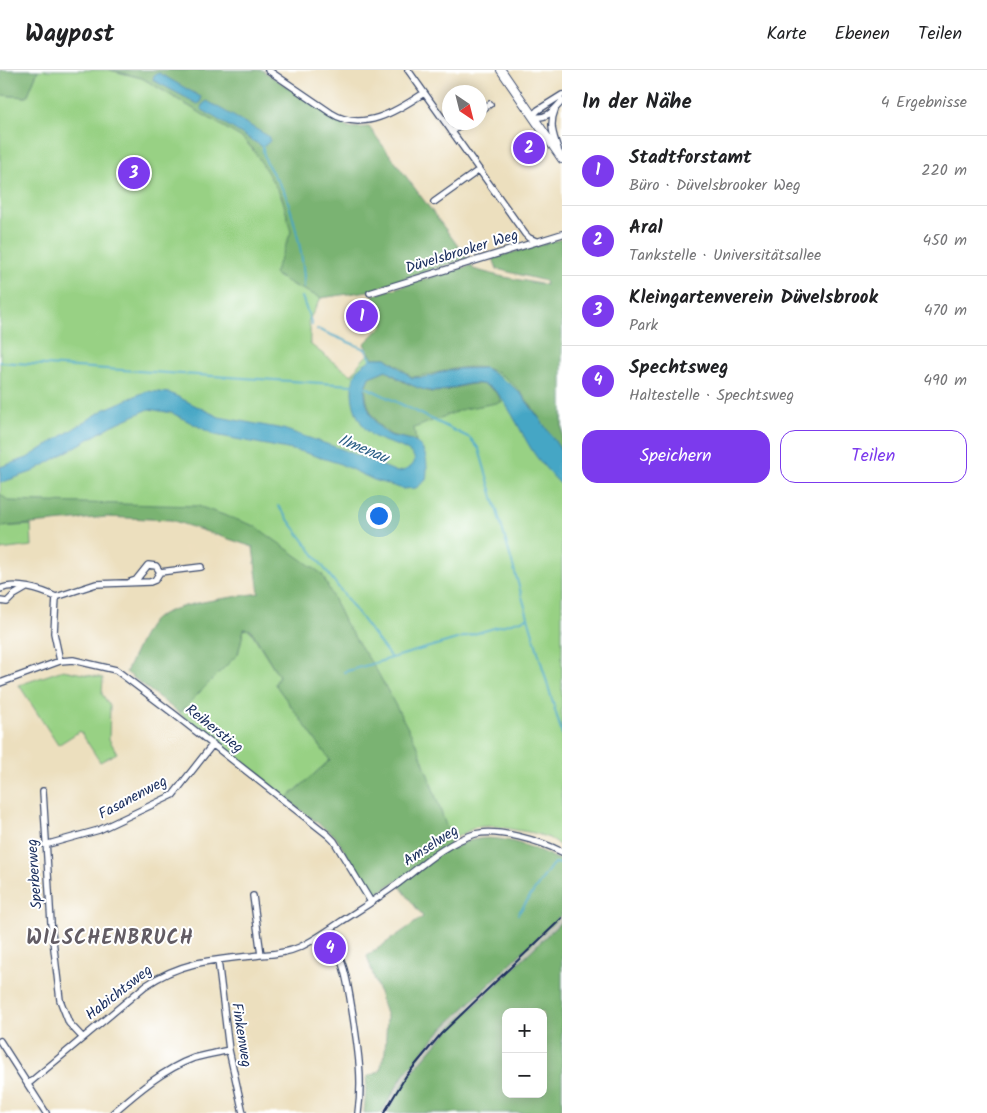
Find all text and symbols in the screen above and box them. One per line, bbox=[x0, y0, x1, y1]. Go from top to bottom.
text: Waypost bbox=[25, 15, 114, 54]
text: Karte bbox=[766, 20, 807, 49]
text: Ebenen bbox=[835, 20, 890, 49]
text: Teilen bbox=[918, 20, 962, 49]
north arrow bbox=[442, 85, 487, 130]
text: In der Nähe bbox=[582, 86, 692, 119]
text: 4 Ergebnisse bbox=[881, 90, 967, 115]
pin: 2 bbox=[513, 129, 545, 167]
text: Stadtforstamt bbox=[629, 143, 752, 173]
pin: 3 bbox=[118, 154, 150, 192]
text: 1 bbox=[596, 158, 600, 183]
text: 220 m bbox=[921, 158, 967, 183]
text: Büro · Düvelsbrooker Weg bbox=[629, 173, 801, 198]
text: Aral bbox=[629, 213, 663, 243]
street label: Düvelsbrooker Weg bbox=[403, 223, 521, 281]
text: 2 bbox=[593, 228, 603, 253]
text: 450 m bbox=[922, 228, 967, 253]
text: Tankstelle · Universitätsallee bbox=[629, 243, 821, 268]
text: Kleingartenverein Düvelsbrook bbox=[629, 283, 878, 313]
pin: 1 bbox=[346, 297, 378, 335]
text: 3 bbox=[594, 298, 602, 323]
text: 470 m bbox=[924, 298, 967, 323]
text: Park bbox=[629, 313, 658, 338]
text: Spechtsweg bbox=[629, 353, 728, 383]
text: 4 bbox=[594, 368, 602, 393]
text: 490 m bbox=[923, 368, 967, 393]
text: Haltestelle · Spechtsweg bbox=[629, 383, 794, 408]
water label: Ilmenau bbox=[334, 428, 394, 471]
button: Speichern bbox=[582, 430, 770, 483]
button: Teilen bbox=[780, 430, 967, 483]
your location bbox=[366, 503, 392, 529]
street label: Reiherstieg bbox=[180, 698, 248, 760]
street label: Fasanenweg bbox=[94, 770, 172, 826]
street label: Amselweg bbox=[399, 819, 463, 873]
street label: Sperberweg bbox=[21, 838, 49, 910]
district label: WILSCHENBRUCH bbox=[26, 923, 194, 955]
pin: 4 bbox=[314, 929, 346, 967]
street label: Habichtsweg bbox=[80, 959, 158, 1027]
street label: Finkenweg bbox=[224, 1001, 258, 1069]
map controls bbox=[502, 1008, 547, 1098]
button: + bbox=[502, 1008, 547, 1053]
button: − bbox=[502, 1053, 547, 1098]

